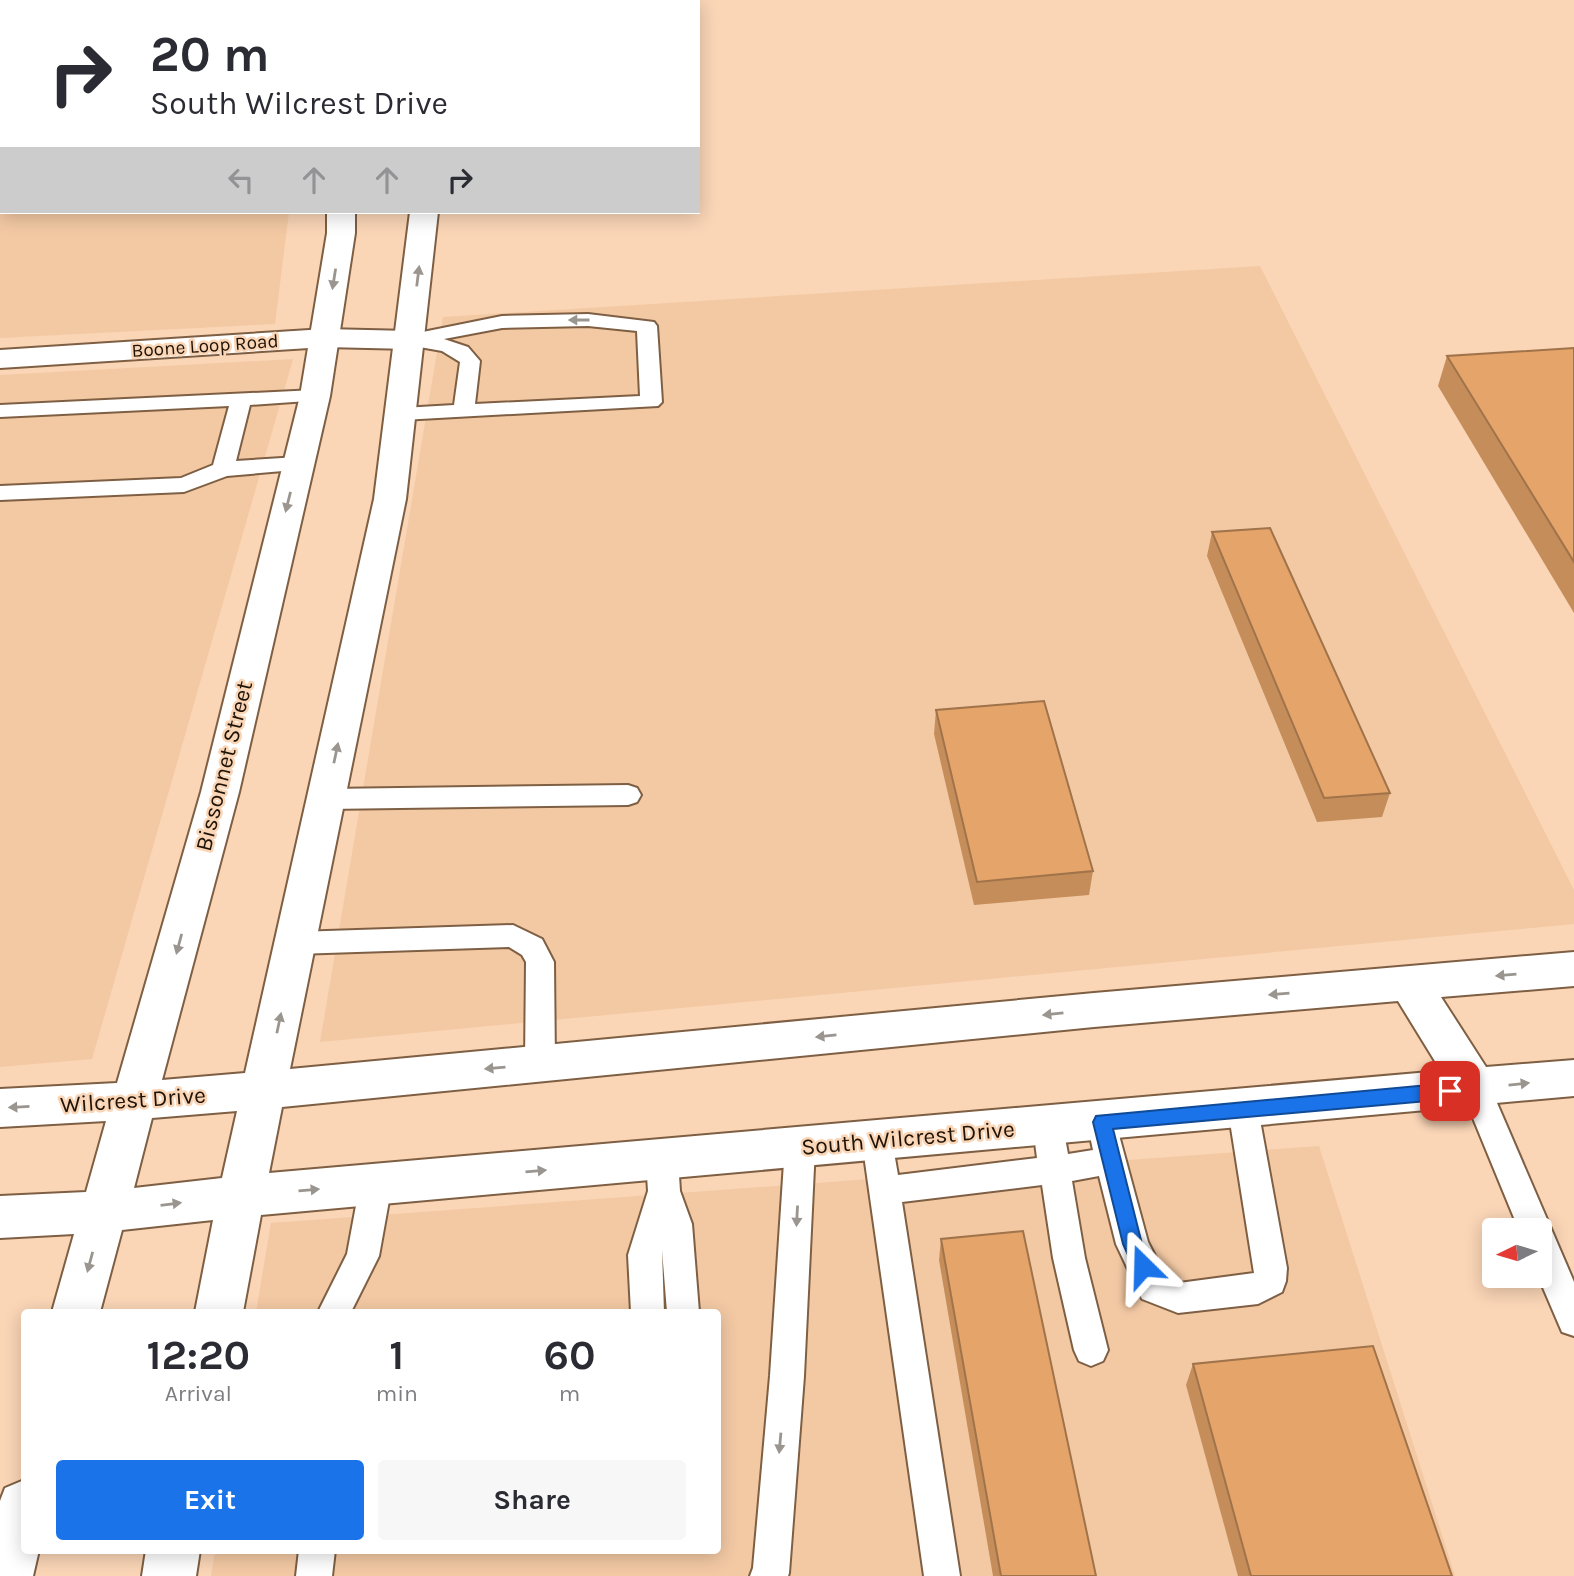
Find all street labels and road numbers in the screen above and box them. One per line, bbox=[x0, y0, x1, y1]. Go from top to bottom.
street label: Boone Loop Road bbox=[131, 330, 279, 362]
street label: Bissonnet Street bbox=[190, 678, 258, 854]
street label: Wilcrest Drive bbox=[59, 1081, 207, 1119]
street label: South Wilcrest Drive bbox=[800, 1115, 1016, 1161]

